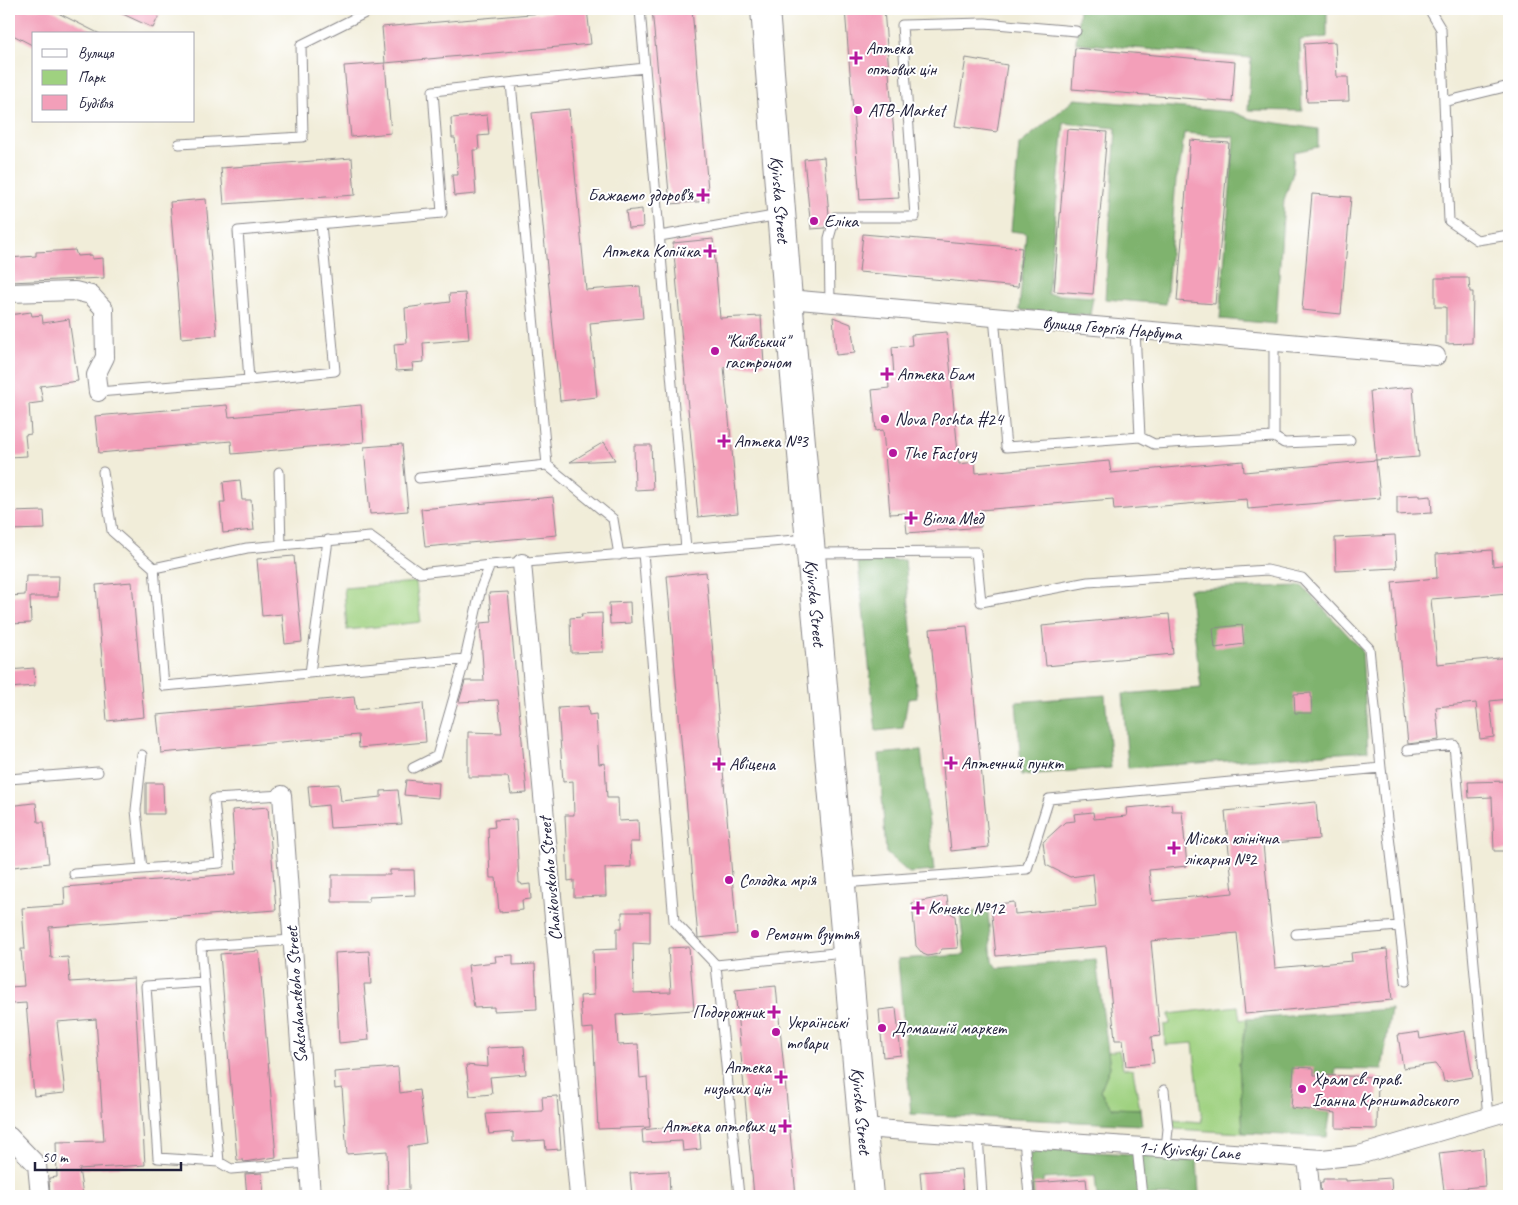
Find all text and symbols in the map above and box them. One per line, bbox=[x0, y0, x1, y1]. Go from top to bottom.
legend bbox=[32, 32, 195, 122]
place label: Аптека оптових цін bbox=[866, 37, 938, 80]
text: Вулиця bbox=[78, 44, 115, 63]
marker: Аптека оптових цін bbox=[850, 52, 862, 64]
text: Парк bbox=[78, 68, 106, 87]
text: Будівля bbox=[78, 94, 113, 113]
place label: ATB-Market bbox=[868, 99, 948, 121]
marker: ATB-Market bbox=[852, 104, 864, 116]
street label: Kyivska Street bbox=[766, 155, 795, 246]
place label: Бажаємо здоров’я bbox=[588, 184, 694, 207]
marker: Бажаємо здоров’я bbox=[697, 189, 709, 201]
place label: Еліка bbox=[824, 210, 859, 232]
marker: Еліка bbox=[808, 215, 820, 227]
place label: Аптека Копійка bbox=[602, 240, 701, 262]
marker: Аптека Копійка bbox=[704, 245, 716, 257]
street label: вулиця Георгія Нарбута bbox=[1041, 311, 1184, 345]
place label: "Київський" гастроном bbox=[725, 330, 793, 373]
marker: "Київський" гастроном bbox=[709, 345, 721, 357]
place label: Аптека Бам bbox=[897, 363, 975, 385]
marker: Аптека Бам bbox=[881, 368, 893, 380]
place label: Nova Poshta #24 bbox=[895, 408, 1005, 430]
marker: Nova Poshta #24 bbox=[879, 413, 891, 425]
place label: Аптека №3 bbox=[734, 430, 810, 452]
marker: Аптека №3 bbox=[718, 435, 730, 447]
place label: The Factory bbox=[903, 442, 978, 464]
marker: The Factory bbox=[887, 447, 899, 459]
place label: Віола Мед bbox=[922, 507, 986, 529]
marker: Віола Мед bbox=[904, 511, 918, 525]
street label: Kyivska Street bbox=[801, 558, 830, 649]
place label: Аптечний пункт bbox=[961, 752, 1064, 774]
place label: Авіцена bbox=[729, 753, 777, 775]
marker: Аптечний пункт bbox=[945, 757, 957, 769]
marker: Авіцена bbox=[713, 758, 725, 770]
street label: Chaikovskoho Street bbox=[533, 813, 566, 942]
place label: Міська клінічна лікарня №2 bbox=[1185, 827, 1280, 870]
marker: Міська клінічна лікарня №2 bbox=[1167, 841, 1181, 855]
place label: Солодка мрія bbox=[739, 869, 817, 891]
marker: Солодка мрія bbox=[723, 874, 735, 886]
place label: Конекс №12 bbox=[928, 897, 1006, 919]
marker: Конекс №12 bbox=[912, 902, 924, 914]
place label: Ремонт взуття bbox=[765, 923, 861, 946]
street label: Saksahanskoho Street bbox=[280, 924, 312, 1064]
marker: Ремонт взуття bbox=[749, 928, 761, 940]
place label: Подорожник bbox=[693, 1001, 765, 1023]
marker: Подорожник bbox=[768, 1006, 780, 1018]
place label: Українські товари bbox=[786, 1011, 851, 1054]
place label: Домашній маркет bbox=[892, 1017, 1008, 1039]
marker: Домашній маркет bbox=[876, 1022, 888, 1034]
marker: Українські товари bbox=[770, 1026, 782, 1038]
place label: Аптека низьких цін bbox=[703, 1056, 773, 1100]
street label: Kyivska Street bbox=[846, 1066, 876, 1157]
place label: Храм св. прав. Іоанна Кронштадського bbox=[1312, 1068, 1460, 1111]
marker: Аптека низьких цін bbox=[775, 1071, 787, 1083]
marker: Храм св. прав. Іоанна Кронштадського bbox=[1296, 1083, 1308, 1095]
place label: Аптека оптових ц bbox=[663, 1115, 776, 1137]
marker: Аптека оптових ц bbox=[779, 1120, 791, 1132]
street label: 1-i Kyivskyi Lane bbox=[1138, 1135, 1242, 1165]
scale bar bbox=[35, 1140, 181, 1172]
text: 50 m bbox=[42, 1148, 69, 1167]

